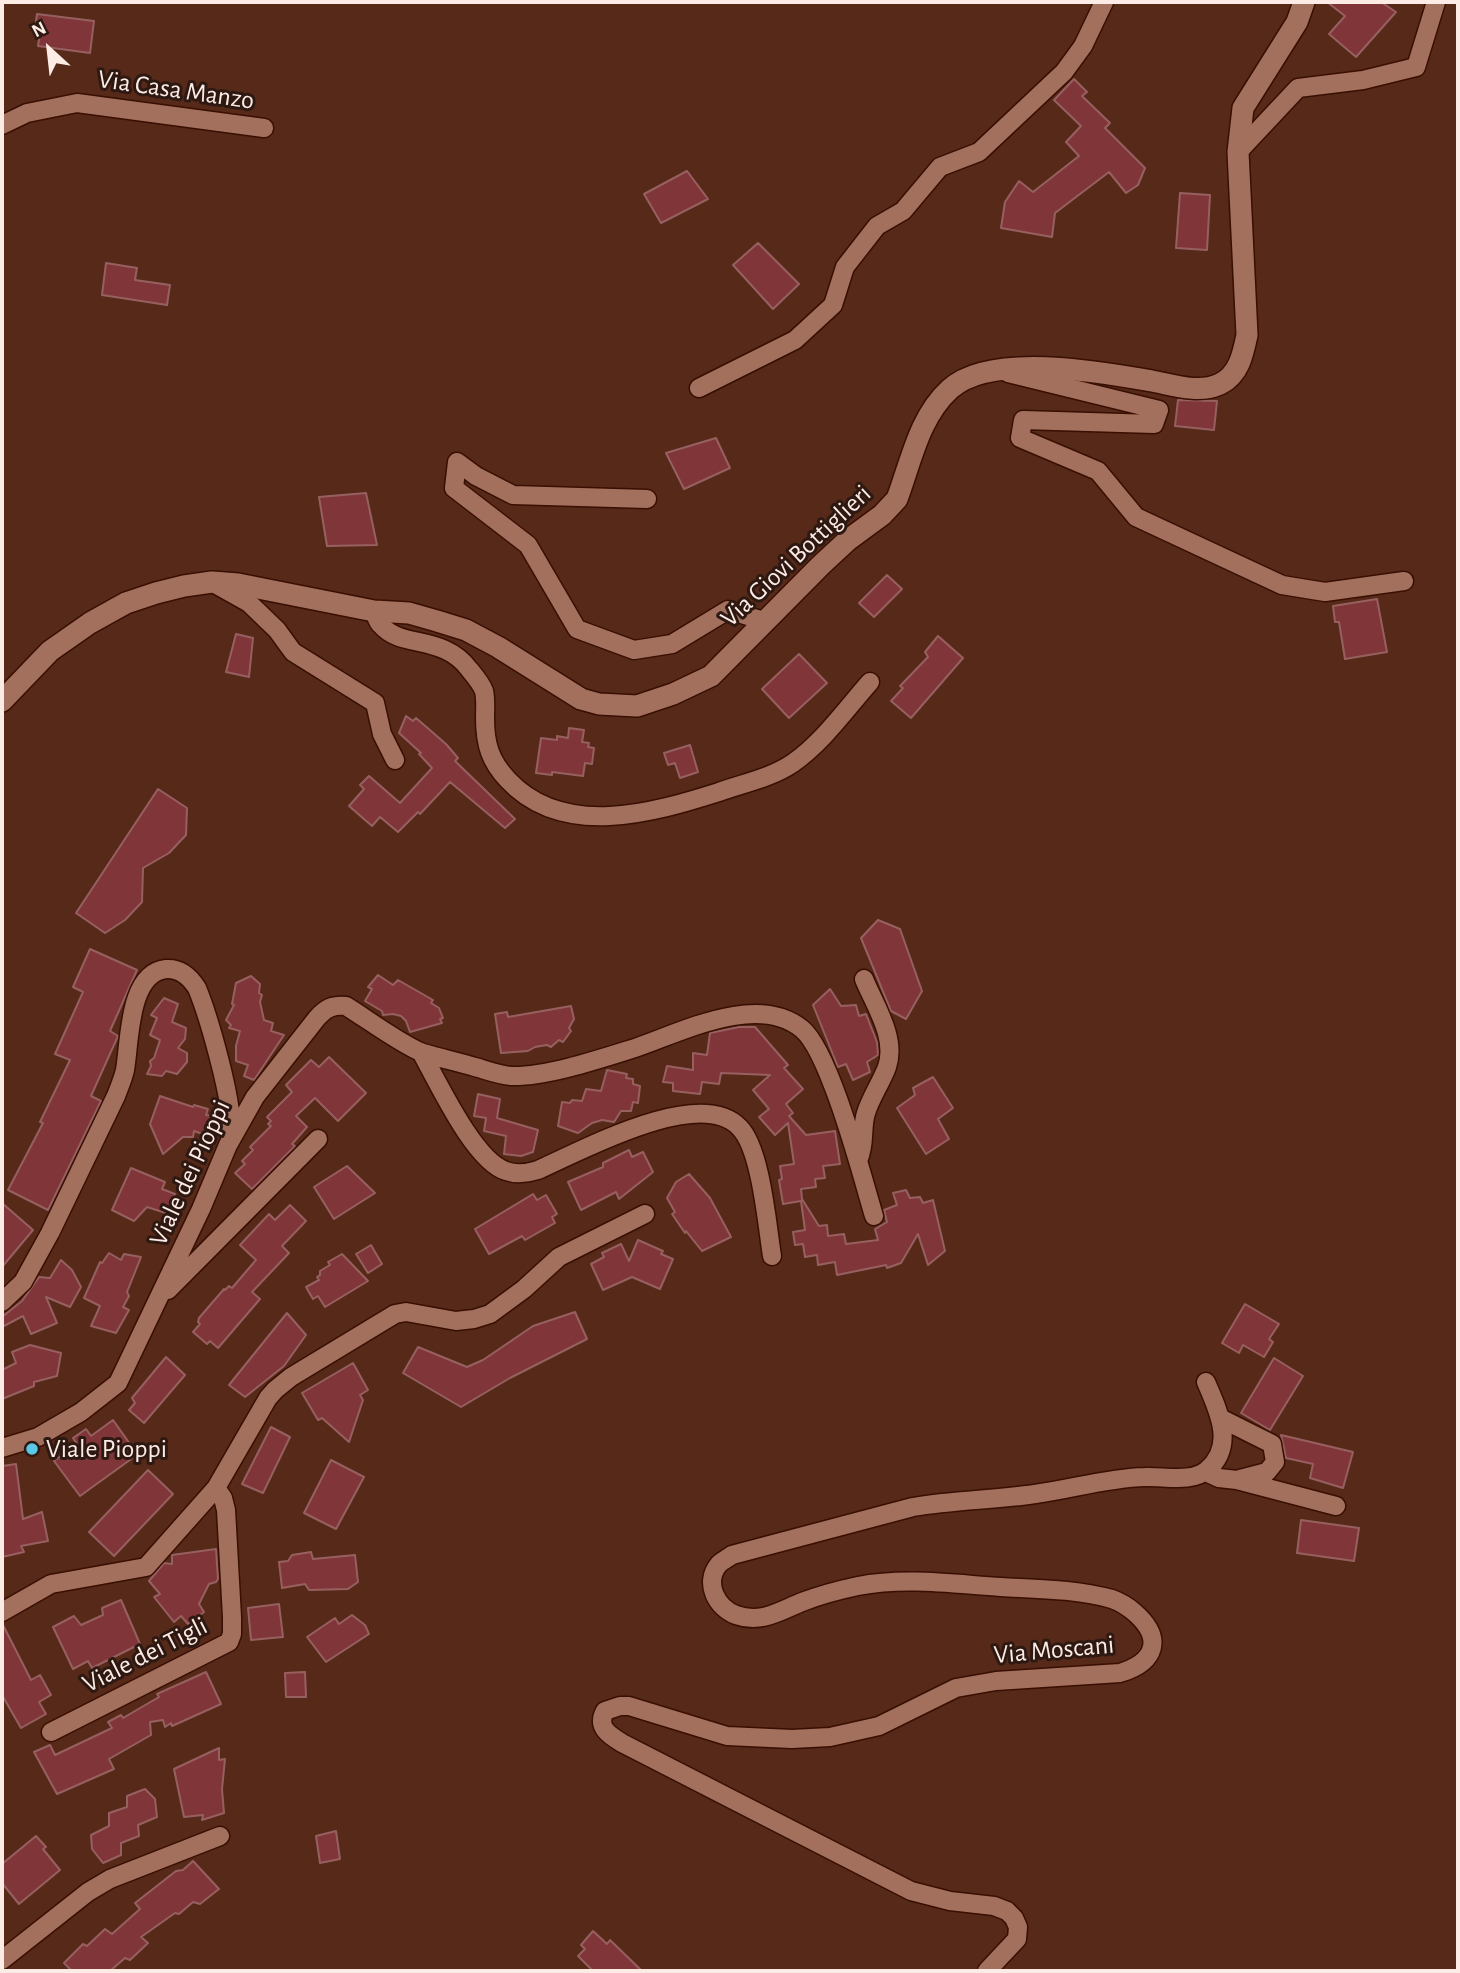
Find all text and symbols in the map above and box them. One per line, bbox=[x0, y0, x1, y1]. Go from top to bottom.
north arrow bbox=[14, 14, 84, 84]
text: N bbox=[29, 18, 49, 41]
street label: Via Casa Manzo bbox=[96, 64, 256, 116]
street label: Via Giovi Bottiglieri bbox=[714, 478, 878, 634]
street label: Viale dei Pioppi bbox=[143, 1095, 237, 1251]
place label: Viale Pioppi bbox=[46, 1433, 167, 1465]
marker: Viale Pioppi bbox=[24, 1441, 40, 1457]
street label: Viale dei Tigli bbox=[77, 1610, 213, 1700]
street label: Via Moscani bbox=[992, 1629, 1116, 1671]

